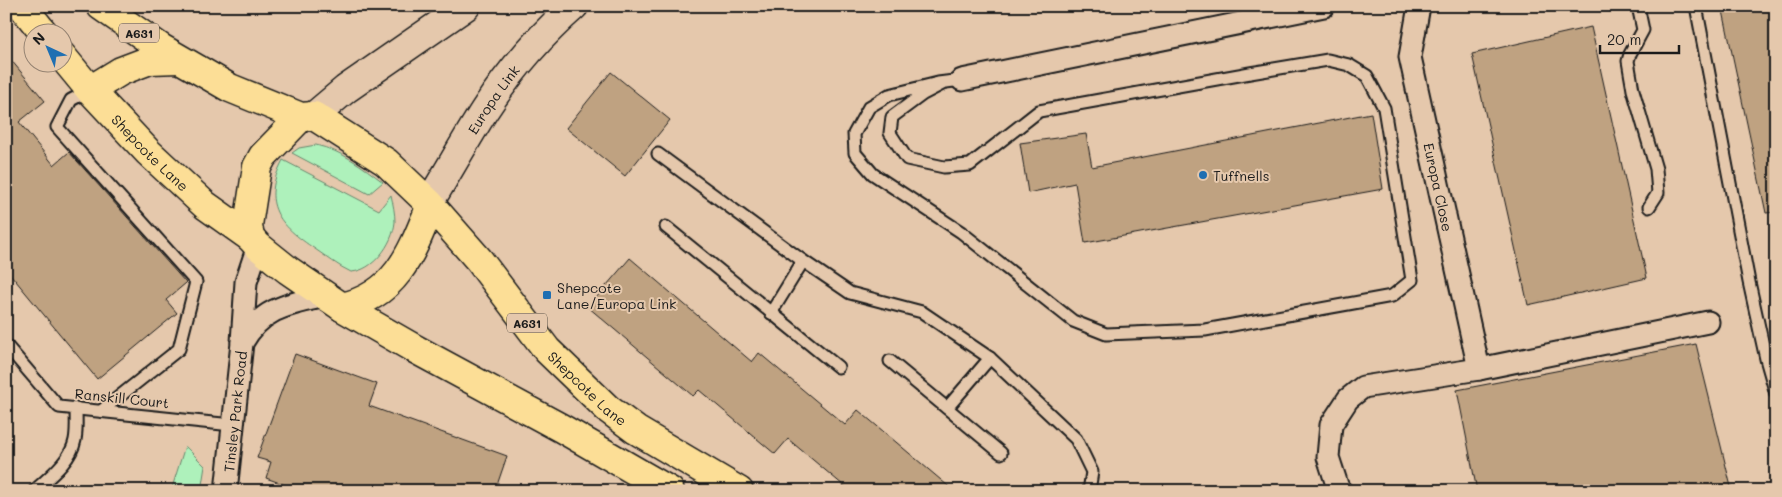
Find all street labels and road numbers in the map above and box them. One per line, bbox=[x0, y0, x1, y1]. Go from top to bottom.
road number: A631 bbox=[119, 23, 159, 42]
street label: Europa Link bbox=[463, 61, 523, 137]
street label: Shepcote Lane bbox=[108, 110, 193, 195]
street label: Europa Close bbox=[1420, 141, 1458, 233]
road number: A631 bbox=[507, 314, 547, 332]
street label: Shepcote Lane bbox=[544, 347, 631, 430]
street label: Tinsley Park Road bbox=[219, 350, 251, 473]
street label: Ranskill Court bbox=[74, 384, 170, 412]

